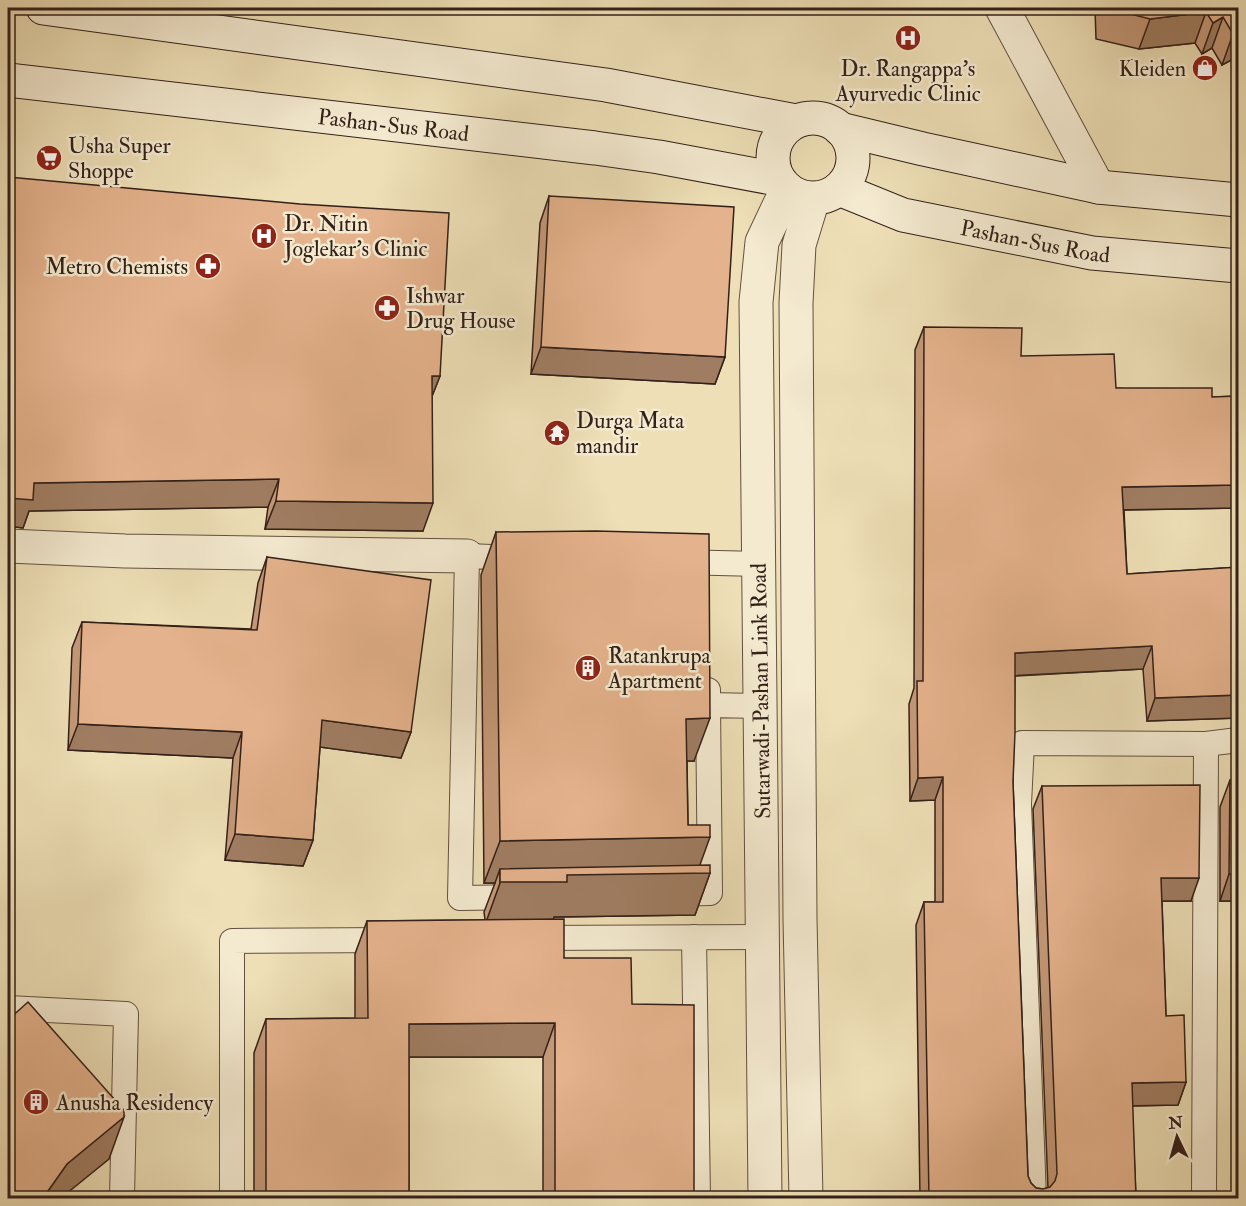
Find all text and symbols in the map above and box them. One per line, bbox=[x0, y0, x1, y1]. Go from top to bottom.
hospital icon: Dr. Rangappa's Ayurvedic Clinic bbox=[893, 23, 923, 53]
shop icon: Kleiden bbox=[1190, 53, 1220, 83]
place label: Dr. Rangappa's Ayurvedic Clinic bbox=[834, 55, 981, 108]
place label: Kleiden bbox=[1119, 55, 1186, 83]
street label: Pashan-Sus Road bbox=[316, 103, 471, 148]
place label: Usha Super Shoppe bbox=[68, 132, 171, 186]
supermarket icon: Usha Super Shoppe bbox=[34, 143, 64, 173]
place label: Dr. Nitin Joglekar's Clinic bbox=[283, 210, 427, 263]
street label: Pashan-Sus Road bbox=[958, 214, 1111, 270]
hospital icon: Dr. Nitin Joglekar's Clinic bbox=[249, 221, 279, 251]
pharmacy icon: Metro Chemists bbox=[193, 251, 223, 281]
place label: Metro Chemists bbox=[45, 253, 188, 281]
place label: Ishwar Drug House bbox=[406, 282, 515, 335]
pharmacy icon: Ishwar Drug House bbox=[372, 293, 402, 323]
place label: Durga Mata mandir bbox=[576, 407, 685, 460]
temple icon: Durga Mata mandir bbox=[542, 418, 572, 448]
street label: Sutarwadi-Pashan Link Road bbox=[745, 563, 777, 819]
place label: Ratankrupa Apartment bbox=[607, 642, 712, 696]
building icon: Ratankrupa Apartment bbox=[573, 653, 603, 683]
building icon: Anusha Residency bbox=[21, 1087, 51, 1117]
place label: Anusha Residency bbox=[55, 1089, 213, 1117]
north arrow bbox=[1147, 1107, 1207, 1167]
text: N bbox=[1167, 1112, 1184, 1134]

